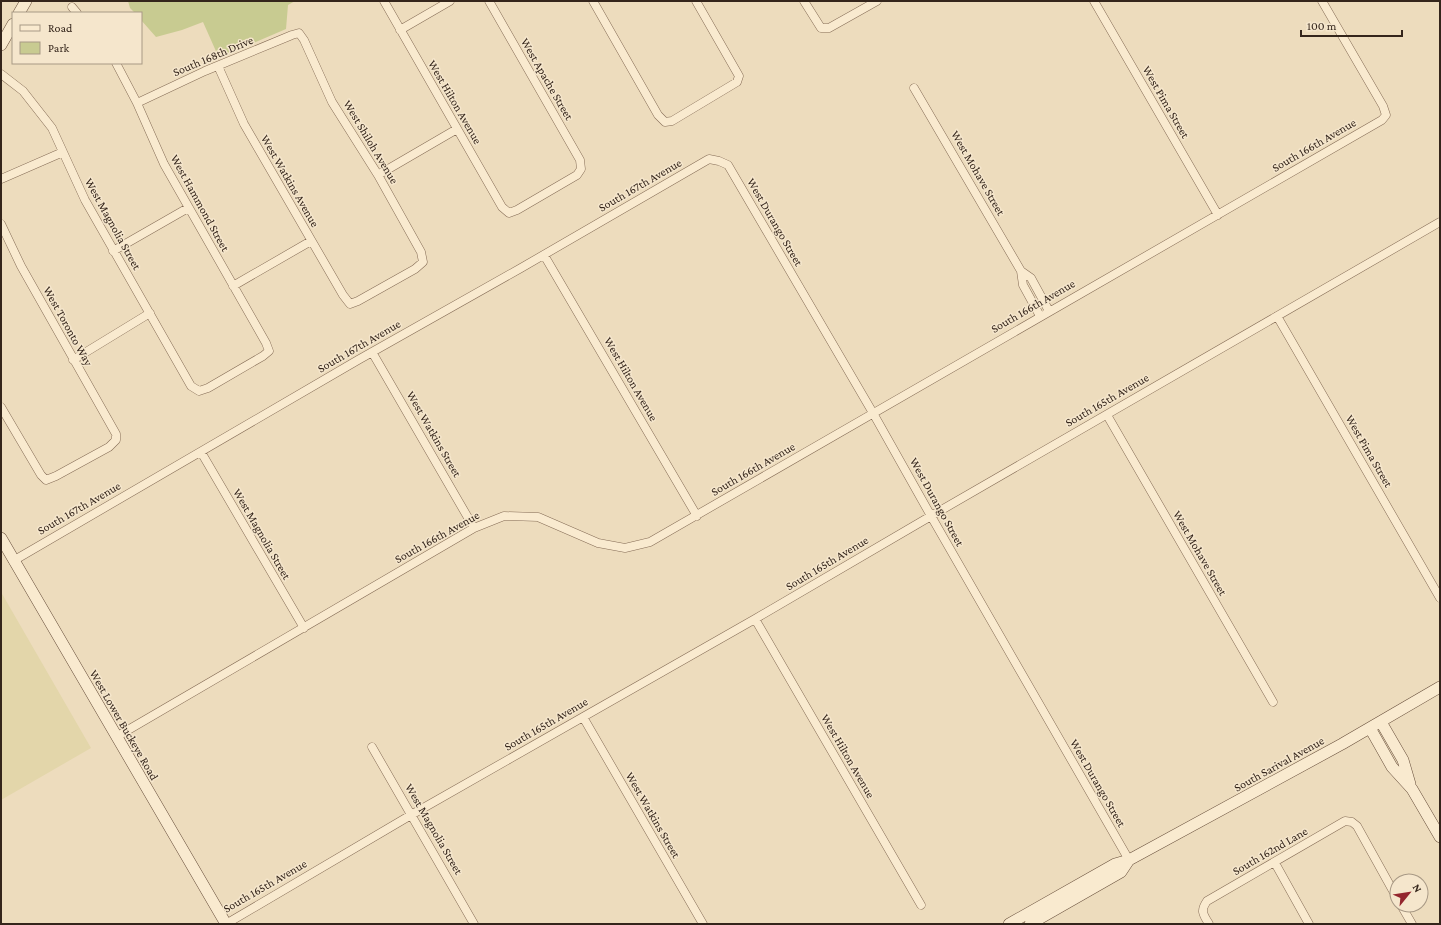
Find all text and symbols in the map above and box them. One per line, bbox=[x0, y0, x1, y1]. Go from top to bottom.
legend bbox=[12, 12, 142, 64]
scale bar bbox=[1301, 12, 1402, 38]
text: 100 m bbox=[1307, 19, 1337, 33]
text: Road bbox=[48, 21, 73, 35]
street label: South 168th Drive bbox=[171, 33, 255, 79]
street label: West Apache Street bbox=[518, 35, 577, 123]
text: Park bbox=[48, 41, 70, 55]
street label: West Hilton Avenue bbox=[425, 57, 485, 147]
street label: West Pima Street bbox=[1140, 63, 1193, 142]
street label: West Shiloh Avenue bbox=[341, 98, 401, 186]
street label: South 166th Avenue bbox=[1269, 115, 1359, 175]
street label: West Mohave Street bbox=[948, 128, 1008, 219]
street label: West Watkins Avenue bbox=[258, 132, 322, 230]
street label: West Hammond Street bbox=[168, 152, 233, 255]
street label: South 167th Avenue bbox=[596, 156, 684, 214]
street label: West Magnolia Street bbox=[82, 176, 144, 273]
street label: West Durango Street bbox=[744, 176, 806, 269]
street label: South 166th Avenue bbox=[988, 276, 1078, 336]
street label: West Toronto Way bbox=[40, 284, 96, 369]
street label: South 167th Avenue bbox=[315, 317, 403, 375]
street label: West Hilton Avenue bbox=[601, 334, 661, 424]
street label: South 165th Avenue bbox=[1063, 370, 1151, 430]
street label: West Watkins Street bbox=[404, 388, 465, 480]
street label: West Pima Street bbox=[1343, 412, 1396, 491]
street label: South 166th Avenue bbox=[708, 439, 798, 499]
street label: West Durango Street bbox=[907, 455, 968, 550]
street label: South 167th Avenue bbox=[35, 479, 123, 537]
street label: West Magnolia Street bbox=[230, 486, 294, 583]
street label: South 166th Avenue bbox=[392, 508, 482, 566]
street label: West Mohave Street bbox=[1170, 508, 1230, 599]
street label: South 165th Avenue bbox=[783, 533, 871, 593]
street label: West Lower Buckeye Road bbox=[87, 667, 162, 783]
street label: South 165th Avenue bbox=[502, 694, 590, 754]
street label: West Hilton Avenue bbox=[818, 711, 878, 801]
street label: South Sarival Avenue bbox=[1231, 733, 1327, 795]
street label: West Durango Street bbox=[1067, 737, 1129, 830]
street label: West Watkins Street bbox=[623, 769, 684, 861]
street label: West Magnolia Street bbox=[402, 781, 466, 878]
street label: South 162nd Lane bbox=[1230, 824, 1310, 878]
street label: South 165th Avenue bbox=[221, 856, 309, 916]
north arrow bbox=[1389, 873, 1429, 913]
text: N bbox=[1411, 882, 1425, 895]

